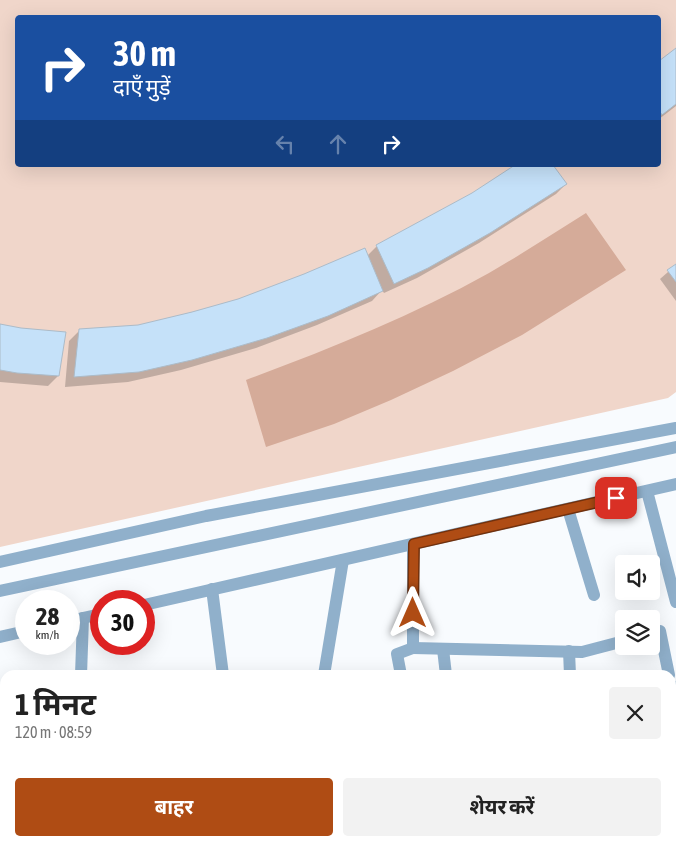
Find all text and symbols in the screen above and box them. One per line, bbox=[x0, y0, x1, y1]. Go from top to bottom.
text: 30 m bbox=[113, 33, 176, 73]
icon: right bbox=[30, 35, 95, 100]
text: दाएँ मुड़ें bbox=[113, 74, 171, 100]
icon: left bbox=[271, 130, 299, 158]
icon: ahead bbox=[324, 130, 352, 158]
icon: right bbox=[377, 130, 405, 158]
pin bbox=[595, 477, 637, 519]
icon: arrive bbox=[602, 484, 630, 512]
map controls bbox=[615, 555, 660, 655]
button: sound bbox=[615, 555, 660, 600]
position arrow bbox=[386, 586, 438, 638]
speed limit sign: 30 bbox=[90, 590, 155, 655]
text: 28 bbox=[36, 602, 59, 630]
button: layers bbox=[615, 610, 660, 655]
text: km/h bbox=[36, 628, 59, 642]
text: 1 मिनट bbox=[15, 687, 96, 721]
button: close bbox=[609, 687, 661, 739]
text: 120 m · 08:59 bbox=[15, 723, 92, 741]
button: बाहर bbox=[15, 778, 333, 836]
button: शेयर करें bbox=[343, 778, 661, 836]

